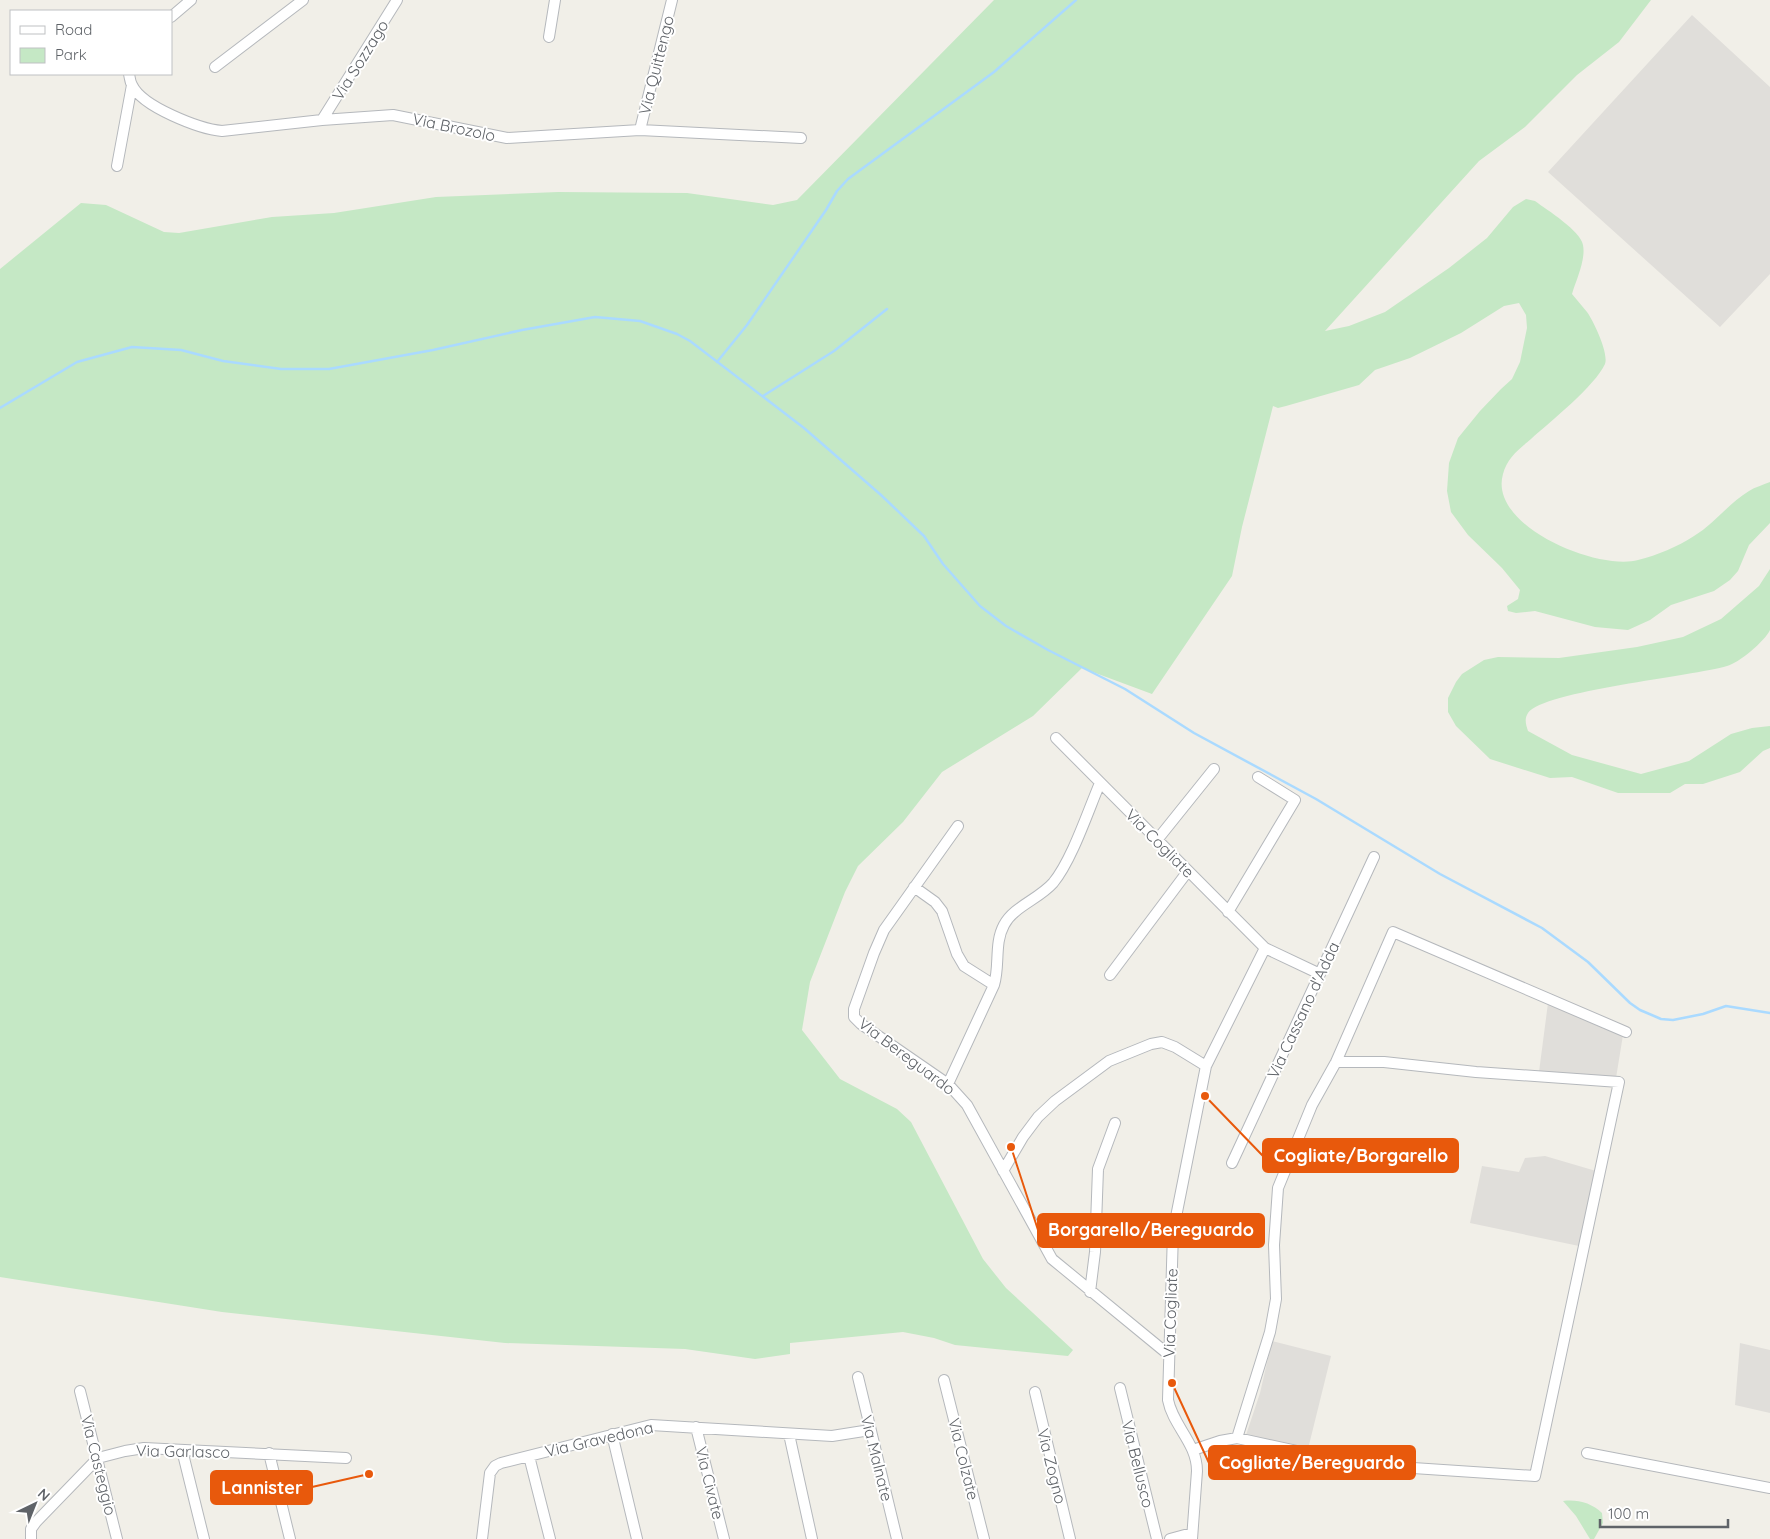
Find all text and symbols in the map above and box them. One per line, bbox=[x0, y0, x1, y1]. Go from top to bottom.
legend bbox=[10, 10, 172, 75]
street label: Via Quittengo bbox=[634, 13, 678, 117]
street label: Via Sozzago bbox=[327, 16, 393, 104]
text: Road bbox=[55, 20, 92, 39]
text: Park bbox=[55, 45, 87, 64]
street label: Via Brozolo bbox=[411, 108, 497, 146]
street label: Via Cogliate bbox=[1121, 804, 1199, 882]
street label: Via Cassano d'Adda bbox=[1263, 938, 1343, 1082]
street label: Via Bereguardo bbox=[855, 1013, 959, 1099]
callout: Cogliate/Borgarello bbox=[1263, 1139, 1458, 1172]
text: Cogliate/Borgarello bbox=[1274, 1144, 1448, 1167]
callout: Borgarello/Bereguardo bbox=[1038, 1214, 1264, 1247]
text: Borgarello/Bereguardo bbox=[1048, 1218, 1254, 1241]
street label: Via Cogliate bbox=[1158, 1268, 1182, 1358]
street label: Via Casteggio bbox=[77, 1413, 121, 1517]
street label: Via Malnate bbox=[857, 1413, 897, 1503]
street label: Via Colzate bbox=[944, 1416, 984, 1502]
street label: Via Gravedona bbox=[543, 1417, 655, 1461]
street label: Via Bellusco bbox=[1117, 1418, 1159, 1510]
street label: Via Zogno bbox=[1033, 1426, 1071, 1506]
street label: Via Garlasco bbox=[136, 1440, 230, 1462]
street label: Via Civate bbox=[691, 1444, 729, 1522]
callout: Cogliate/Bereguardo bbox=[1209, 1446, 1415, 1479]
text: Cogliate/Bereguardo bbox=[1219, 1451, 1405, 1474]
callout: Lannister bbox=[211, 1471, 312, 1504]
text: Lannister bbox=[221, 1476, 303, 1499]
north arrow bbox=[10, 1479, 60, 1529]
text: N bbox=[34, 1484, 54, 1505]
scale bar bbox=[1600, 1496, 1728, 1528]
text: 100 m bbox=[1608, 1504, 1649, 1523]

